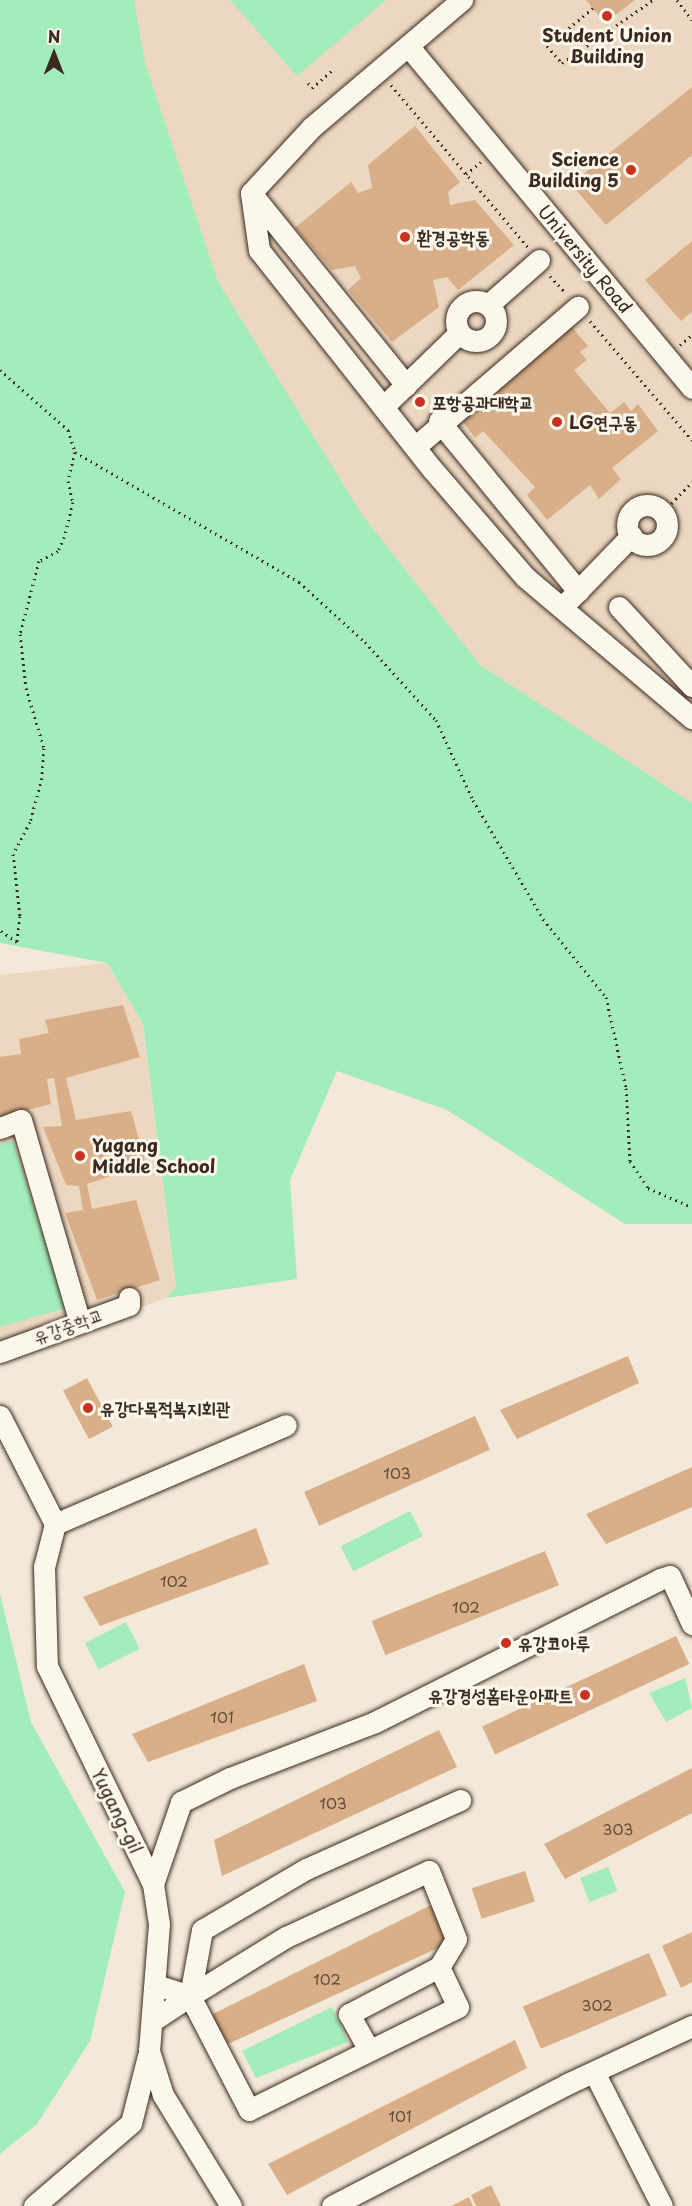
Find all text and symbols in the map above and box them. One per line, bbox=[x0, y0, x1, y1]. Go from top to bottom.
marker: Student Union Building bbox=[600, 9, 614, 23]
north arrow bbox=[24, 24, 84, 84]
text: N bbox=[48, 24, 60, 48]
place label: Student Union Building bbox=[542, 25, 672, 68]
place label: Science Building 5 bbox=[528, 149, 619, 192]
marker: Science Building 5 bbox=[624, 163, 638, 177]
street label: University Road bbox=[533, 200, 637, 318]
place label: 환경공학동 bbox=[417, 226, 489, 248]
marker: 환경공학동 bbox=[398, 230, 412, 244]
place label: 포항공과대학교 bbox=[432, 391, 533, 413]
marker: 포항공과대학교 bbox=[413, 395, 427, 409]
place label: LG연구동 bbox=[569, 411, 637, 433]
marker: LG연구동 bbox=[550, 415, 564, 429]
place label: Yugang Middle School bbox=[92, 1135, 217, 1178]
marker: Yugang Middle School bbox=[73, 1149, 87, 1163]
street label: 유강중학교 bbox=[30, 1303, 106, 1349]
place label: 유강다목적복지회관 bbox=[100, 1397, 230, 1419]
marker: 유강다목적복지회관 bbox=[81, 1401, 95, 1415]
house number: 103 bbox=[383, 1464, 411, 1482]
house number: 102 bbox=[160, 1572, 188, 1590]
house number: 102 bbox=[452, 1598, 480, 1616]
place label: 유강코아루 bbox=[518, 1632, 590, 1654]
marker: 유강코아루 bbox=[499, 1636, 513, 1650]
place label: 유강경성홈타운아파트 bbox=[428, 1684, 573, 1706]
marker: 유강경성홈타운아파트 bbox=[578, 1688, 592, 1702]
house number: 101 bbox=[210, 1708, 234, 1726]
street label: Yugang-gil bbox=[87, 1765, 147, 1857]
house number: 103 bbox=[319, 1794, 347, 1812]
house number: 303 bbox=[603, 1820, 633, 1838]
house number: 102 bbox=[313, 1970, 341, 1988]
house number: 302 bbox=[581, 1996, 613, 2014]
house number: 101 bbox=[388, 2107, 412, 2125]

